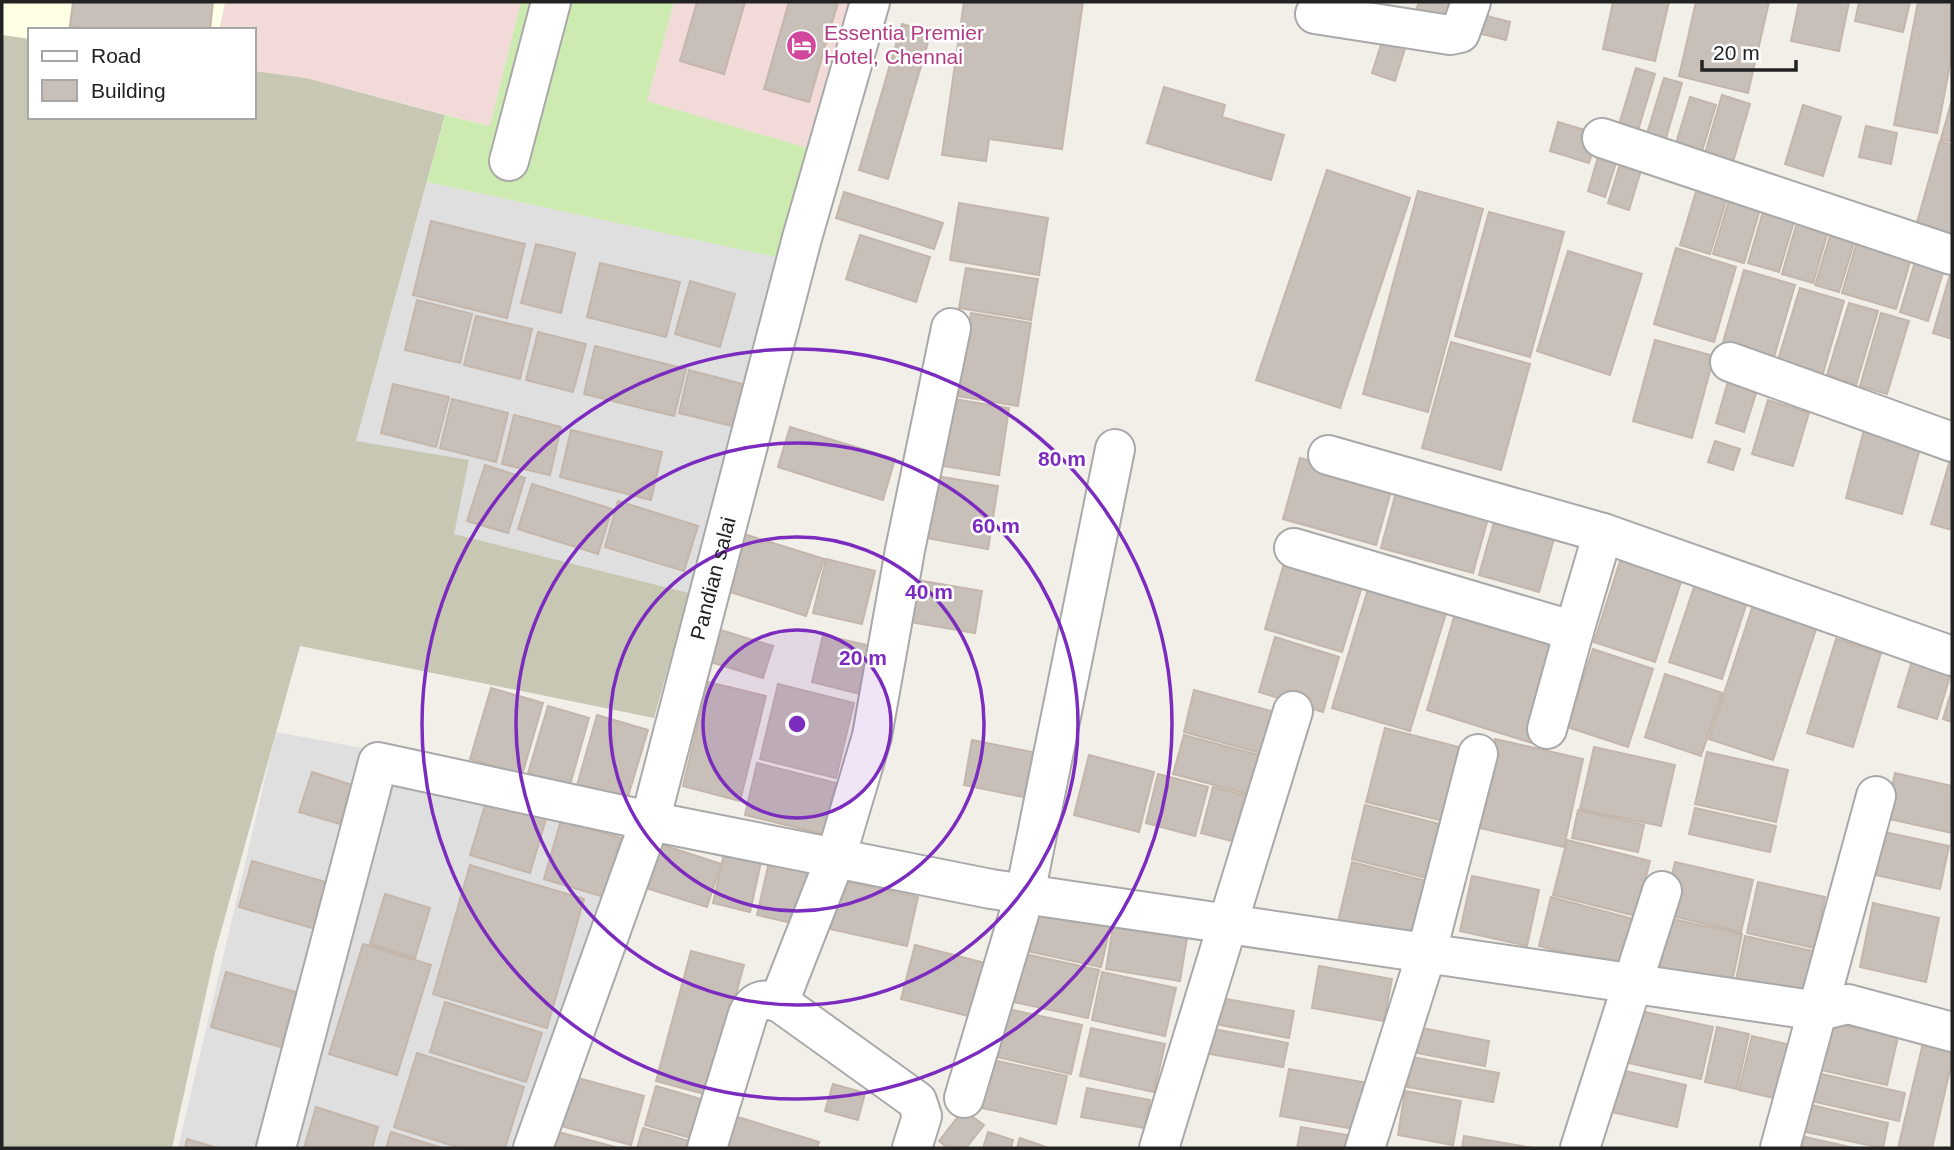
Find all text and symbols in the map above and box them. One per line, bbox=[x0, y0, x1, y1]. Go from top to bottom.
place label: Essentia Premier Hotel, Chennai bbox=[824, 21, 984, 68]
legend bbox=[28, 28, 256, 119]
hotel icon: Essentia Premier Hotel, Chennai bbox=[784, 28, 818, 62]
scale bar bbox=[1702, 28, 1797, 72]
text: 20 m bbox=[1713, 41, 1760, 64]
text: Road bbox=[91, 44, 141, 67]
text: Building bbox=[91, 79, 166, 102]
text: 80 m bbox=[1038, 447, 1086, 470]
street label: Pandian salai bbox=[686, 514, 740, 642]
text: 60 m bbox=[972, 514, 1020, 537]
text: 40 m bbox=[905, 580, 953, 603]
text: 20 m bbox=[839, 646, 887, 669]
centre of rings bbox=[785, 712, 809, 736]

